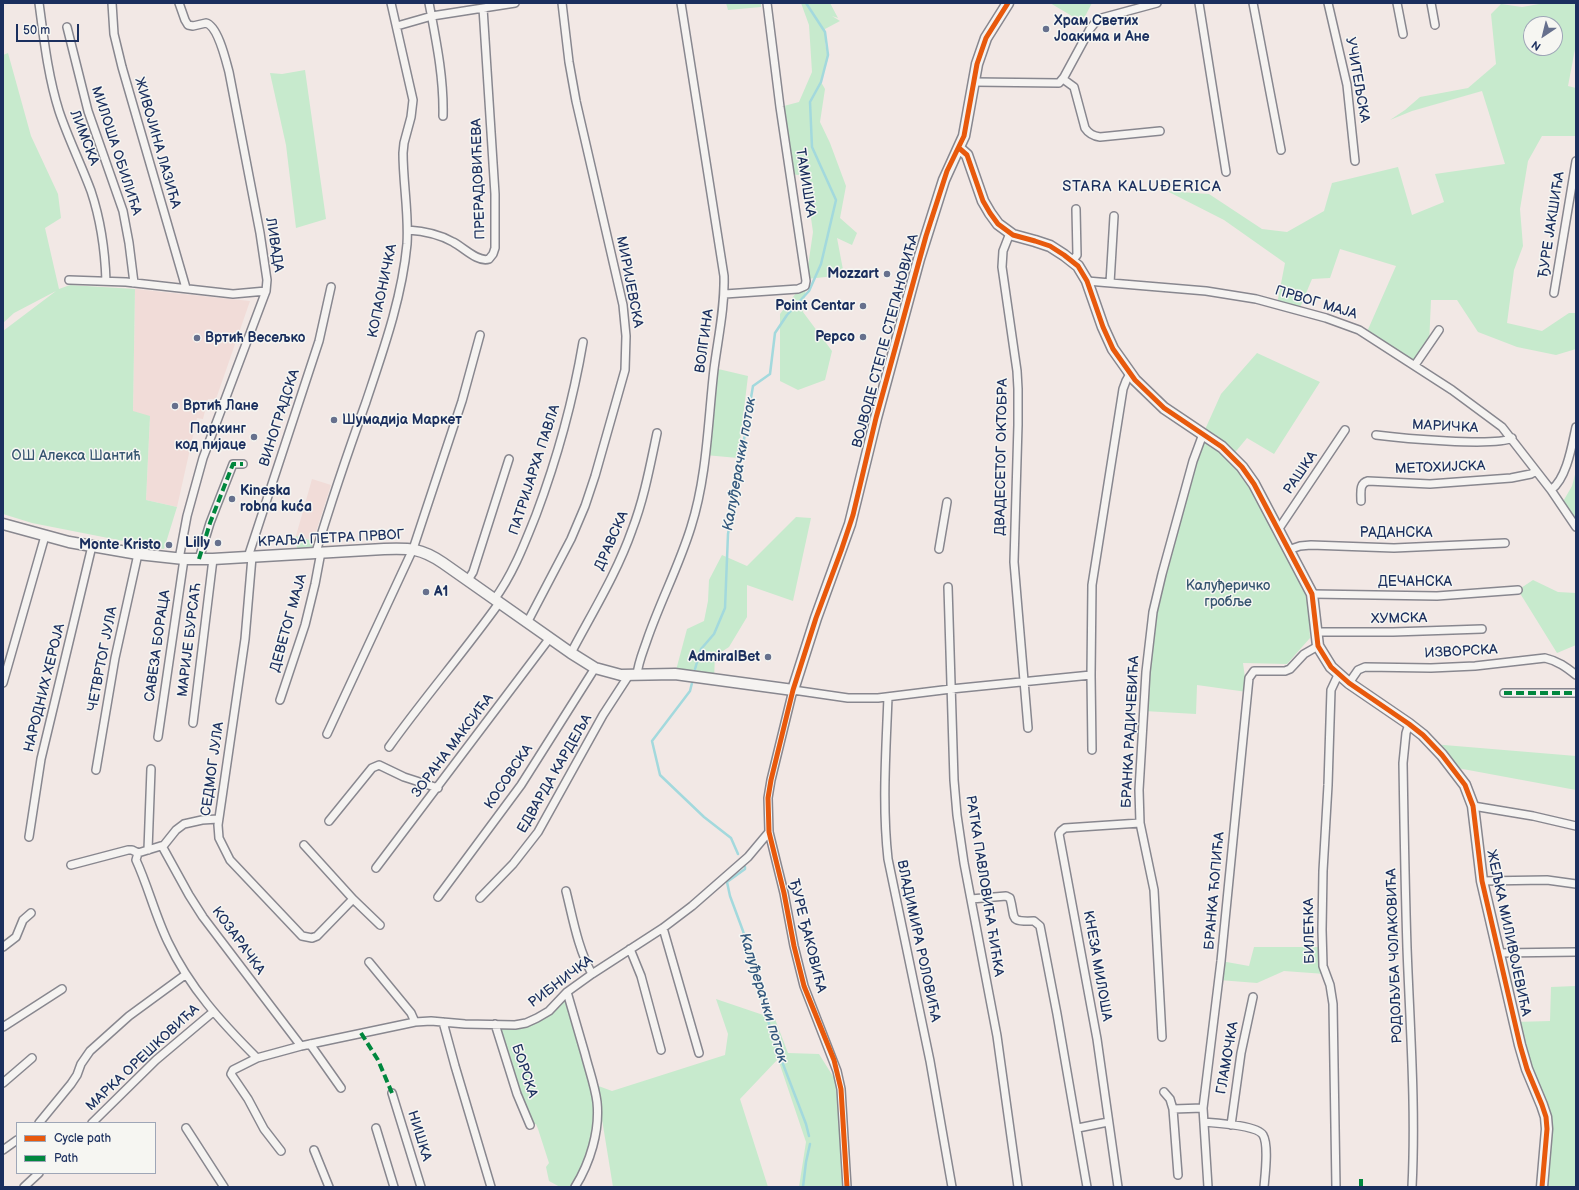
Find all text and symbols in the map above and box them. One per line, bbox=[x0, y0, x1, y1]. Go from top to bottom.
place label: Храм Светих Јоакима и Ане bbox=[1054, 13, 1150, 46]
scale bar bbox=[18, 16, 81, 42]
north arrow bbox=[1523, 16, 1563, 56]
text: 50 m bbox=[23, 23, 50, 38]
marker: Храм Светих Јоакима и Ане bbox=[1041, 24, 1051, 34]
street label: УЧИТЕЉСКА bbox=[1341, 36, 1373, 124]
text: N bbox=[1529, 38, 1544, 53]
street label: ЖИВОЈИНА ЛАЗИЋА bbox=[130, 75, 184, 211]
street label: МИЛОША ОБИЛИЋА bbox=[87, 84, 145, 218]
street label: ЛИМСКА bbox=[66, 108, 102, 168]
street label: ПРЕРАДОВИЋЕВА bbox=[468, 118, 490, 240]
street label: ТАМИШКА bbox=[791, 147, 819, 219]
street label: ЂУРЕ ЈАКШИЋА bbox=[1535, 170, 1569, 280]
district label: STARA KALUĐERICA bbox=[1062, 178, 1222, 196]
street label: ЛИВАДА bbox=[261, 217, 287, 273]
street label: ВОЈВОДЕ СТЕПЕ СТЕПАНОВИЋА bbox=[849, 232, 923, 450]
street label: МИРИЈЕВСКА bbox=[612, 235, 646, 329]
street label: КОПАОНИЧКА bbox=[365, 243, 401, 339]
place label: Mozzart bbox=[827, 266, 879, 282]
marker: Mozzart bbox=[882, 269, 892, 279]
street label: ПРВОГ МАЈА bbox=[1273, 283, 1359, 323]
place label: Point Centar bbox=[775, 298, 855, 314]
marker: Point Centar bbox=[858, 301, 868, 311]
street label: ВОЛГИНА bbox=[692, 308, 718, 374]
place label: Pepco bbox=[815, 329, 855, 345]
place label: Вртић Весељко bbox=[205, 330, 306, 346]
marker: Pepco bbox=[858, 332, 868, 342]
marker: Вртић Весељко bbox=[192, 333, 202, 343]
street label: ВИНОГРАДСКА bbox=[256, 367, 304, 469]
street label: ДВАДЕСЕТОГ ОКТОБРА bbox=[992, 378, 1012, 536]
water label: Калуђерачки поток bbox=[719, 396, 761, 532]
place label: Вртић Лане bbox=[183, 398, 259, 414]
marker: Вртић Лане bbox=[170, 401, 180, 411]
street label: ПАТРИЈАРХА ПАВЛА bbox=[506, 403, 564, 537]
place label: Шумадија Маркет bbox=[342, 412, 462, 428]
marker: Шумадија Маркет bbox=[329, 415, 339, 425]
street label: МАРИЧКА bbox=[1411, 417, 1479, 437]
place label: Паркинг код пијаце bbox=[175, 421, 246, 454]
marker: Паркинг код пијаце bbox=[249, 432, 259, 442]
park label: ОШ Алекса Шантић bbox=[12, 448, 140, 464]
street label: РАШКА bbox=[1281, 448, 1321, 498]
street label: МЕТОХИЈСКА bbox=[1394, 458, 1486, 478]
place label: Kineska robna kuća bbox=[240, 483, 312, 516]
marker: Kineska robna kuća bbox=[227, 494, 237, 504]
street label: ДРАВСКА bbox=[591, 509, 633, 573]
street label: РАДАНСКА bbox=[1359, 525, 1433, 541]
street label: КРАЉА ПЕТРА ПРВОГ bbox=[257, 527, 405, 551]
place label: Lilly bbox=[185, 535, 210, 551]
place label: Monte Kristo bbox=[79, 537, 161, 553]
marker: Lilly bbox=[213, 538, 223, 548]
marker: Monte Kristo bbox=[164, 540, 174, 550]
street label: ДЕВЕТОГ МАЈА bbox=[267, 572, 311, 674]
street label: ДЕЧАНСКА bbox=[1378, 574, 1452, 590]
park label: Калуђеричко гробље bbox=[1186, 578, 1270, 610]
street label: МАРИЈЕ БУРСАЋ bbox=[175, 582, 205, 698]
place label: A1 bbox=[434, 584, 448, 600]
marker: A1 bbox=[421, 587, 431, 597]
street label: САВЕЗА БОРАЦА bbox=[142, 589, 174, 703]
street label: ЧЕТВРТОГ ЈУЛА bbox=[85, 605, 121, 713]
street label: ХУМСКА bbox=[1371, 610, 1427, 628]
street label: НАРОДНИХ ХЕРОЈА bbox=[21, 622, 69, 754]
street label: ИЗВОРСКА bbox=[1424, 642, 1498, 662]
place label: AdmiralBet bbox=[689, 649, 760, 665]
marker: AdmiralBet bbox=[763, 652, 773, 662]
street label: БРАНКА РАДИЧЕВИЋА bbox=[1119, 655, 1143, 809]
street label: ЗОРАНА МАКСИЋА bbox=[408, 691, 498, 801]
street label: ЕДВАРДА КАРДЕЉА bbox=[514, 712, 596, 836]
street label: СЕДМОГ ЈУЛА bbox=[198, 721, 228, 817]
street label: КОСОВСКА bbox=[481, 742, 537, 812]
street label: РАТКА ПАВЛОВИЋА ЋИЋКА bbox=[961, 794, 1007, 978]
street label: БРАНКА ЋОПИЋА bbox=[1201, 831, 1229, 951]
street label: ЖЕЉКА МИЛИВОЈЕВИЋА bbox=[1482, 848, 1534, 1018]
street label: ВЛАДИМИРА РОЛОВИЋА bbox=[893, 859, 943, 1023]
street label: РОДОЉУБА ЧОЛАКОВИЋА bbox=[1384, 868, 1406, 1044]
street label: ЂУРЕ ЂАКОВИЋА bbox=[785, 877, 829, 995]
street label: БИЛЕЋКА bbox=[1301, 898, 1319, 964]
street label: КОЗАРАЧКА bbox=[208, 904, 268, 978]
street label: КНЕЗА МИЛОША bbox=[1079, 909, 1115, 1023]
water label: Калуђерачки поток bbox=[735, 931, 791, 1065]
street label: РИБНИЧКА bbox=[525, 952, 597, 1012]
street label: МАРКА ОРЕШКОВИЋА bbox=[83, 1001, 203, 1115]
street label: ГЛАМОЧКА bbox=[1213, 1020, 1243, 1096]
street label: БОРСКА bbox=[507, 1042, 541, 1100]
street label: НИШКА bbox=[403, 1109, 435, 1163]
legend bbox=[16, 1122, 156, 1174]
text: Cycle path bbox=[54, 1131, 111, 1146]
text: Path bbox=[54, 1151, 78, 1166]

